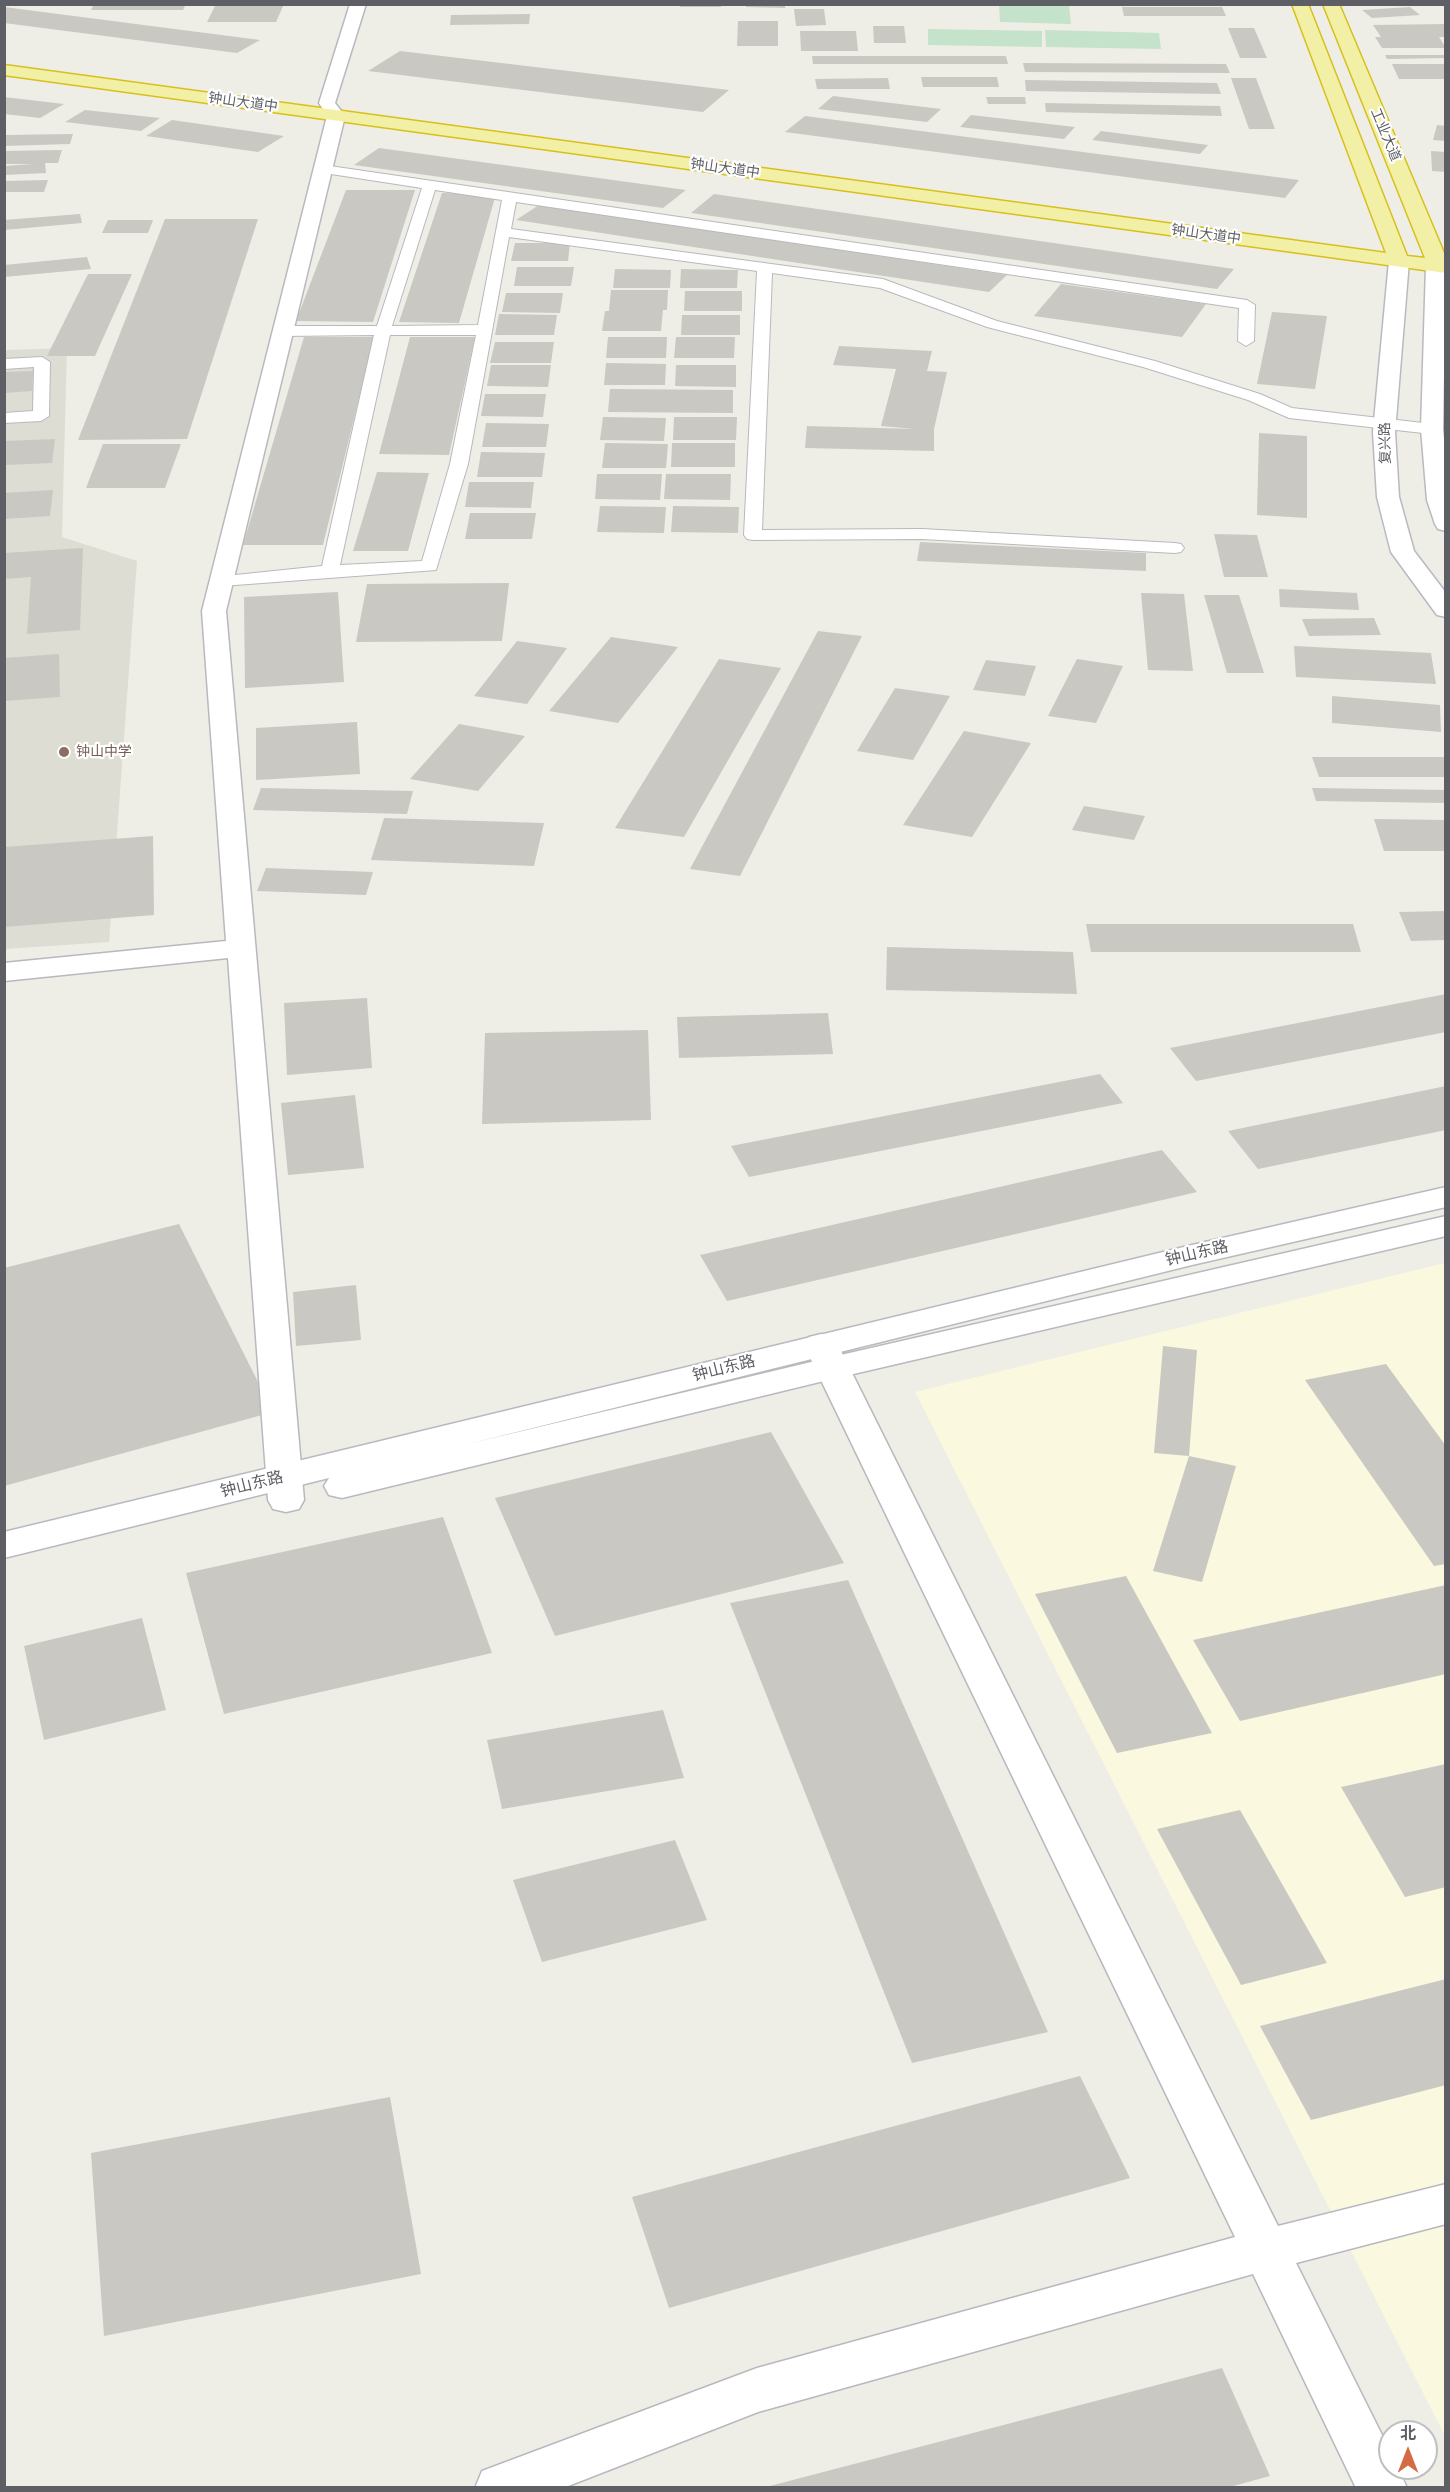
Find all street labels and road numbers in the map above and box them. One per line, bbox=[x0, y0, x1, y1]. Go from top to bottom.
street label: 钟山大道中 bbox=[207, 90, 279, 116]
street label: 工业大道 bbox=[1366, 106, 1404, 164]
street label: 钟山大道中 bbox=[689, 156, 761, 182]
street label: 钟山大道中 bbox=[1170, 222, 1242, 248]
street label: 复兴路 bbox=[1377, 422, 1395, 464]
street label: 钟山东路 bbox=[1164, 1237, 1230, 1271]
street label: 钟山东路 bbox=[691, 1352, 757, 1386]
street label: 钟山东路 bbox=[219, 1468, 285, 1502]

